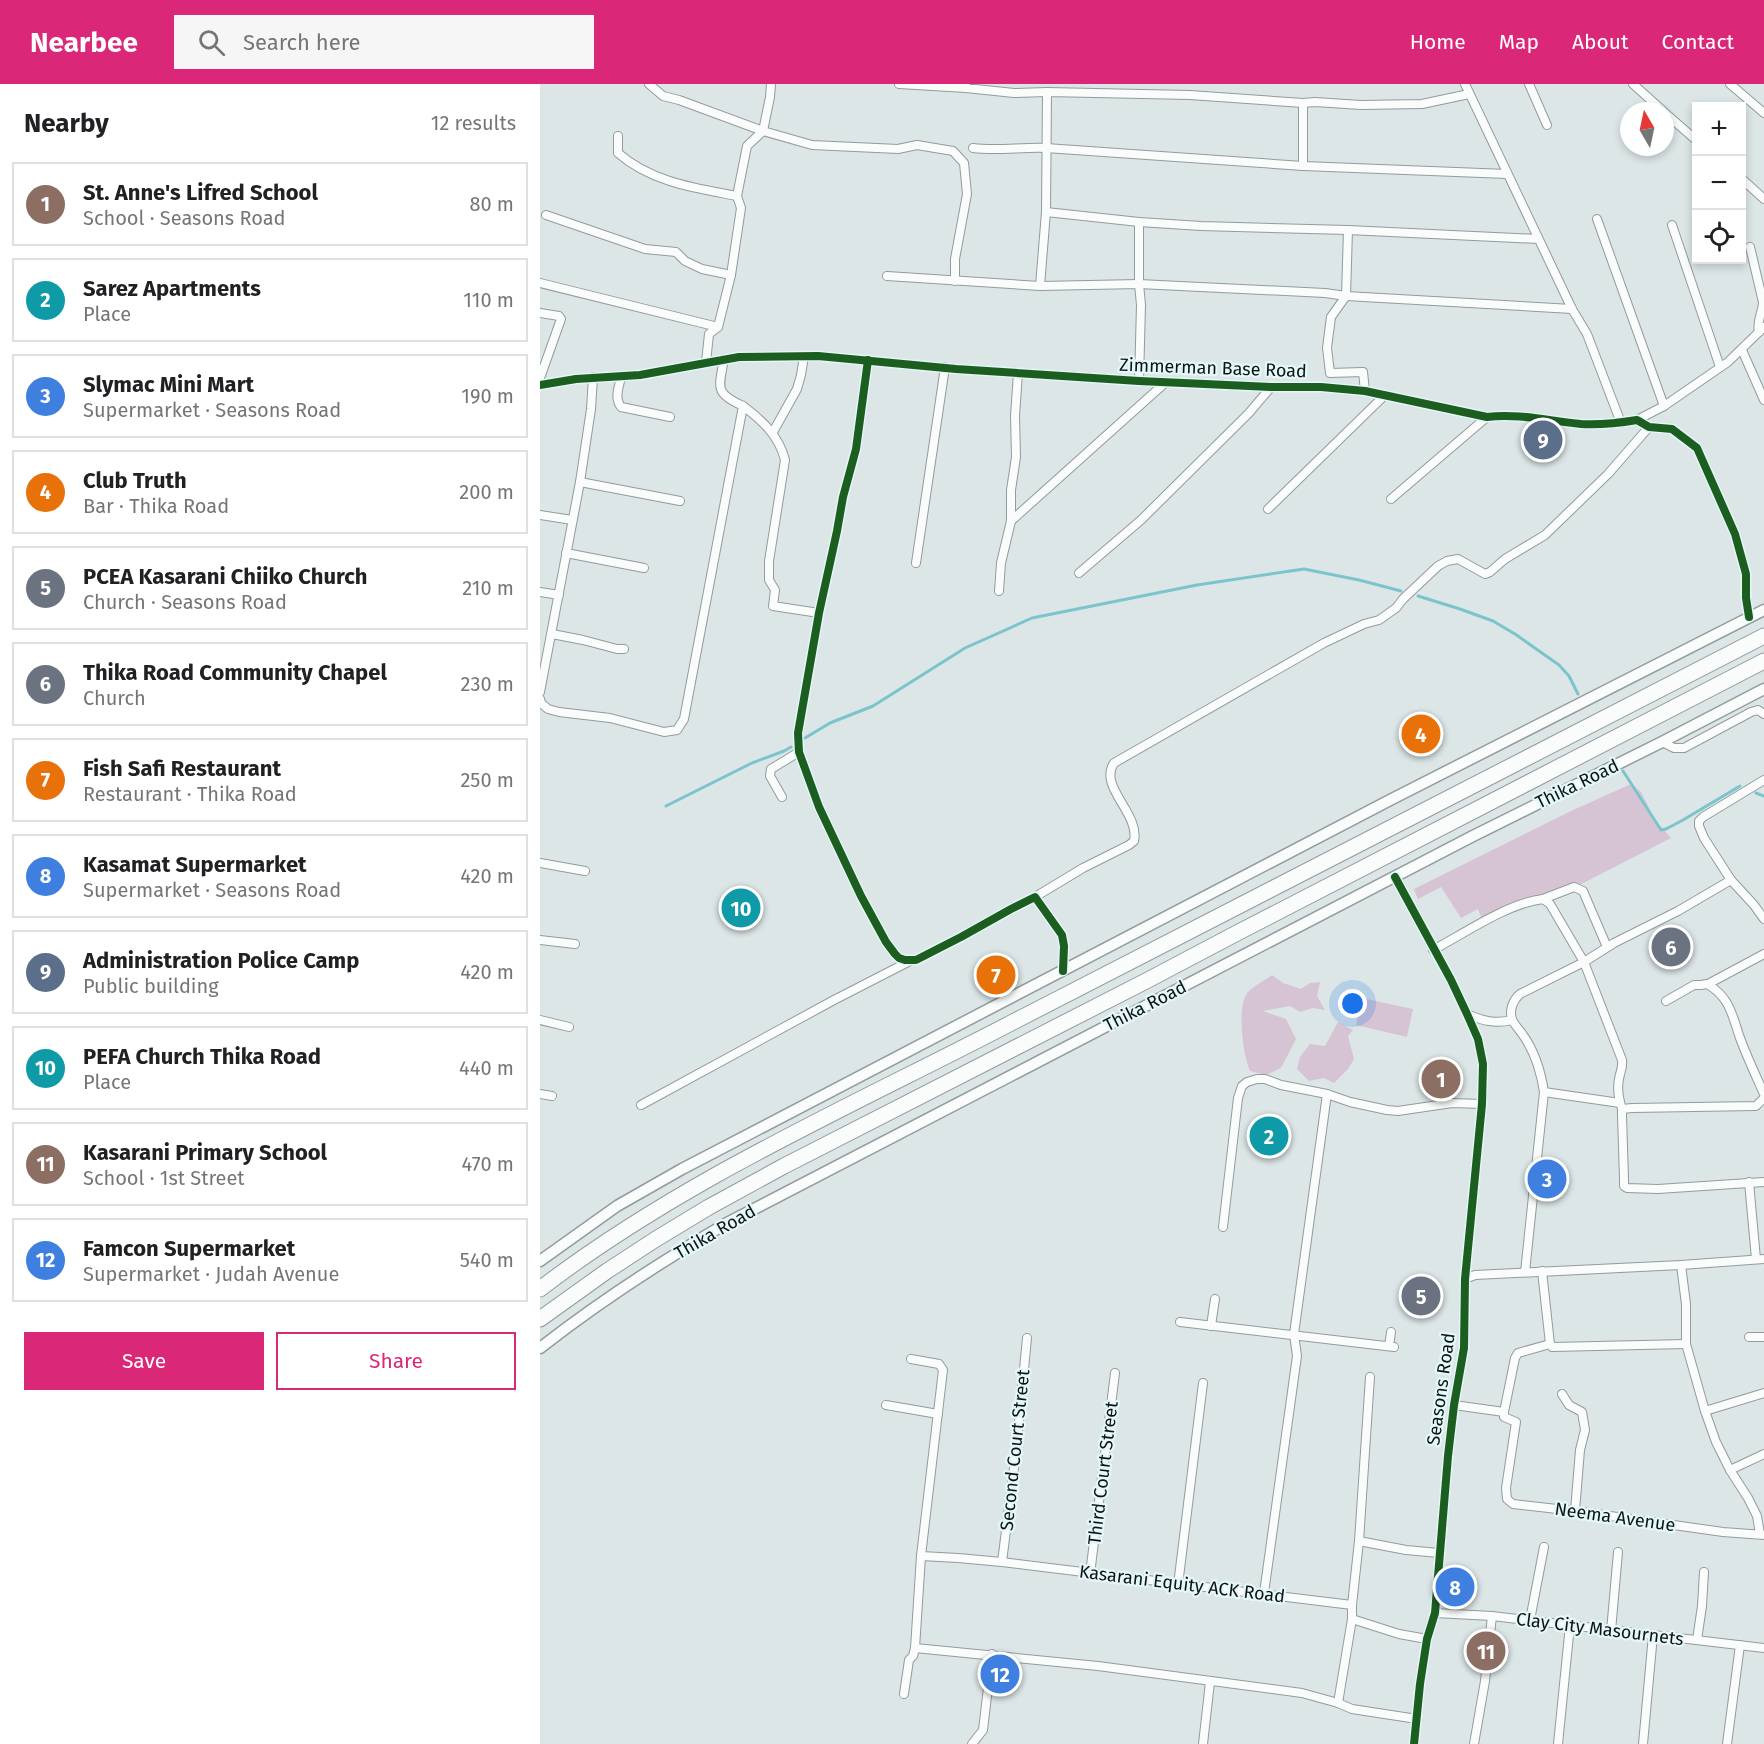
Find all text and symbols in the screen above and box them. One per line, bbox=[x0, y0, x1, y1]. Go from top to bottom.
search box bbox=[174, 15, 594, 69]
text: Nearbee bbox=[30, 26, 138, 59]
icon: search bbox=[195, 26, 228, 59]
text: Search here bbox=[243, 29, 360, 56]
text: Home bbox=[1410, 29, 1466, 55]
text: Map bbox=[1499, 29, 1539, 55]
text: About bbox=[1572, 29, 1629, 55]
text: Contact bbox=[1662, 29, 1734, 55]
north arrow bbox=[1620, 102, 1674, 156]
map controls bbox=[1692, 102, 1746, 264]
button: + bbox=[1692, 102, 1746, 156]
text: Nearby bbox=[24, 108, 109, 139]
text: 12 results bbox=[431, 111, 516, 135]
button: − bbox=[1692, 156, 1746, 210]
text: St. Anne's Lifred School bbox=[83, 179, 318, 206]
text: 1 bbox=[41, 192, 50, 216]
text: 80 m bbox=[469, 192, 514, 216]
text: School · Seasons Road bbox=[83, 206, 286, 230]
button: locate bbox=[1692, 210, 1746, 264]
text: Sarez Apartments bbox=[83, 275, 261, 302]
text: 2 bbox=[40, 288, 51, 312]
text: 110 m bbox=[463, 288, 514, 312]
text: Place bbox=[83, 302, 131, 326]
street label: Zimmerman Base Road bbox=[1119, 354, 1307, 382]
text: Slymac Mini Mart bbox=[83, 371, 254, 398]
text: 3 bbox=[40, 384, 51, 408]
text: 190 m bbox=[461, 384, 514, 408]
text: Supermarket · Seasons Road bbox=[83, 398, 341, 422]
pin: 9 bbox=[1524, 418, 1562, 462]
text: Club Truth bbox=[83, 467, 187, 494]
text: 4 bbox=[40, 480, 51, 504]
text: 200 m bbox=[459, 480, 514, 504]
text: Bar · Thika Road bbox=[83, 494, 229, 518]
text: PCEA Kasarani Chiiko Church bbox=[83, 563, 367, 590]
text: 5 bbox=[40, 576, 51, 600]
text: 210 m bbox=[462, 576, 514, 600]
text: Church · Seasons Road bbox=[83, 590, 287, 614]
text: Thika Road Community Chapel bbox=[83, 659, 387, 686]
text: 6 bbox=[40, 672, 51, 696]
text: 230 m bbox=[461, 672, 514, 696]
text: Church bbox=[83, 686, 146, 710]
pin: 4 bbox=[1402, 712, 1440, 756]
street label: Thika Road bbox=[1532, 754, 1622, 814]
text: Fish Safi Restaurant bbox=[83, 755, 281, 782]
text: 7 bbox=[41, 768, 50, 792]
text: 250 m bbox=[460, 768, 514, 792]
text: Restaurant · Thika Road bbox=[83, 782, 297, 806]
text: Kasamat Supermarket bbox=[83, 851, 307, 878]
text: 8 bbox=[40, 864, 51, 888]
text: 420 m bbox=[460, 864, 514, 888]
text: Supermarket · Seasons Road bbox=[83, 878, 341, 902]
pin: 10 bbox=[722, 886, 760, 930]
pin: 6 bbox=[1652, 924, 1690, 970]
text: Administration Police Camp bbox=[83, 947, 359, 974]
pin: 7 bbox=[976, 952, 1016, 998]
text: 9 bbox=[40, 960, 51, 984]
text: 420 m bbox=[460, 960, 514, 984]
text: Public building bbox=[83, 974, 219, 998]
street label: Thika Road bbox=[1100, 976, 1190, 1036]
your location bbox=[1338, 989, 1367, 1018]
text: PEFA Church Thika Road bbox=[83, 1043, 321, 1070]
text: 10 bbox=[35, 1056, 56, 1080]
text: 440 m bbox=[459, 1056, 514, 1080]
pin: 1 bbox=[1422, 1056, 1460, 1102]
text: Place bbox=[83, 1070, 131, 1094]
pin: 2 bbox=[1250, 1114, 1288, 1158]
text: Kasarani Primary School bbox=[83, 1139, 327, 1166]
text: 11 bbox=[36, 1152, 55, 1176]
text: 470 m bbox=[462, 1152, 514, 1176]
pin: 3 bbox=[1528, 1156, 1566, 1202]
text: School · 1st Street bbox=[83, 1166, 245, 1190]
street label: Thika Road bbox=[671, 1200, 759, 1264]
text: Famcon Supermarket bbox=[83, 1235, 295, 1262]
text: 12 bbox=[36, 1248, 55, 1272]
text: 540 m bbox=[460, 1248, 514, 1272]
text: Supermarket · Judah Avenue bbox=[83, 1262, 339, 1286]
pin: 5 bbox=[1402, 1274, 1440, 1318]
street label: Seasons Road bbox=[1422, 1331, 1460, 1447]
button: Save bbox=[24, 1332, 264, 1390]
button: Share bbox=[276, 1332, 516, 1390]
street label: Second Court Street bbox=[996, 1368, 1034, 1532]
street label: Third Court Street bbox=[1083, 1399, 1123, 1546]
street label: Neema Avenue bbox=[1553, 1498, 1677, 1536]
street label: Kasarani Equity ACK Road bbox=[1078, 1560, 1286, 1608]
pin: 8 bbox=[1436, 1564, 1474, 1610]
street label: Clay City Masournets bbox=[1515, 1608, 1685, 1650]
pin: 11 bbox=[1466, 1628, 1506, 1674]
pin: 12 bbox=[980, 1652, 1020, 1696]

